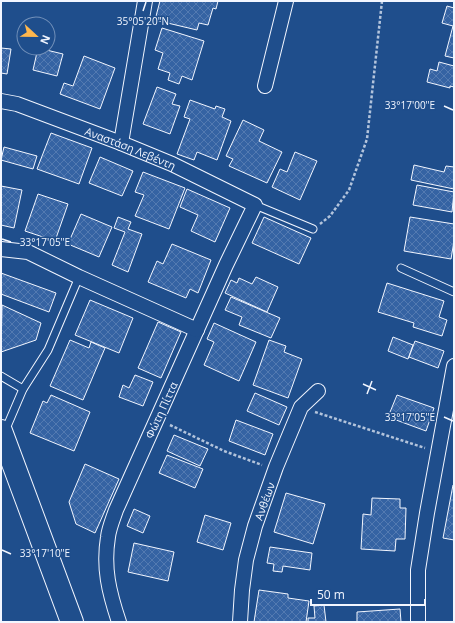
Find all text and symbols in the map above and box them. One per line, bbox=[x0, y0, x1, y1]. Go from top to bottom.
text: 35°05'20"N bbox=[117, 14, 169, 28]
north arrow bbox=[16, 16, 56, 56]
text: N bbox=[37, 33, 54, 47]
text: 33°17'00"E bbox=[385, 98, 435, 112]
street label: Αναστάση Λεβέντη bbox=[83, 123, 179, 172]
text: 33°17'05"E bbox=[20, 235, 70, 249]
street label: Φώτη Πίττα bbox=[141, 379, 181, 441]
text: 33°17'05"E bbox=[385, 410, 435, 424]
street label: Ανθέων bbox=[250, 480, 278, 522]
text: 33°17'10"E bbox=[20, 546, 70, 560]
scale bar bbox=[311, 581, 425, 607]
text: 50 m bbox=[317, 586, 345, 603]

